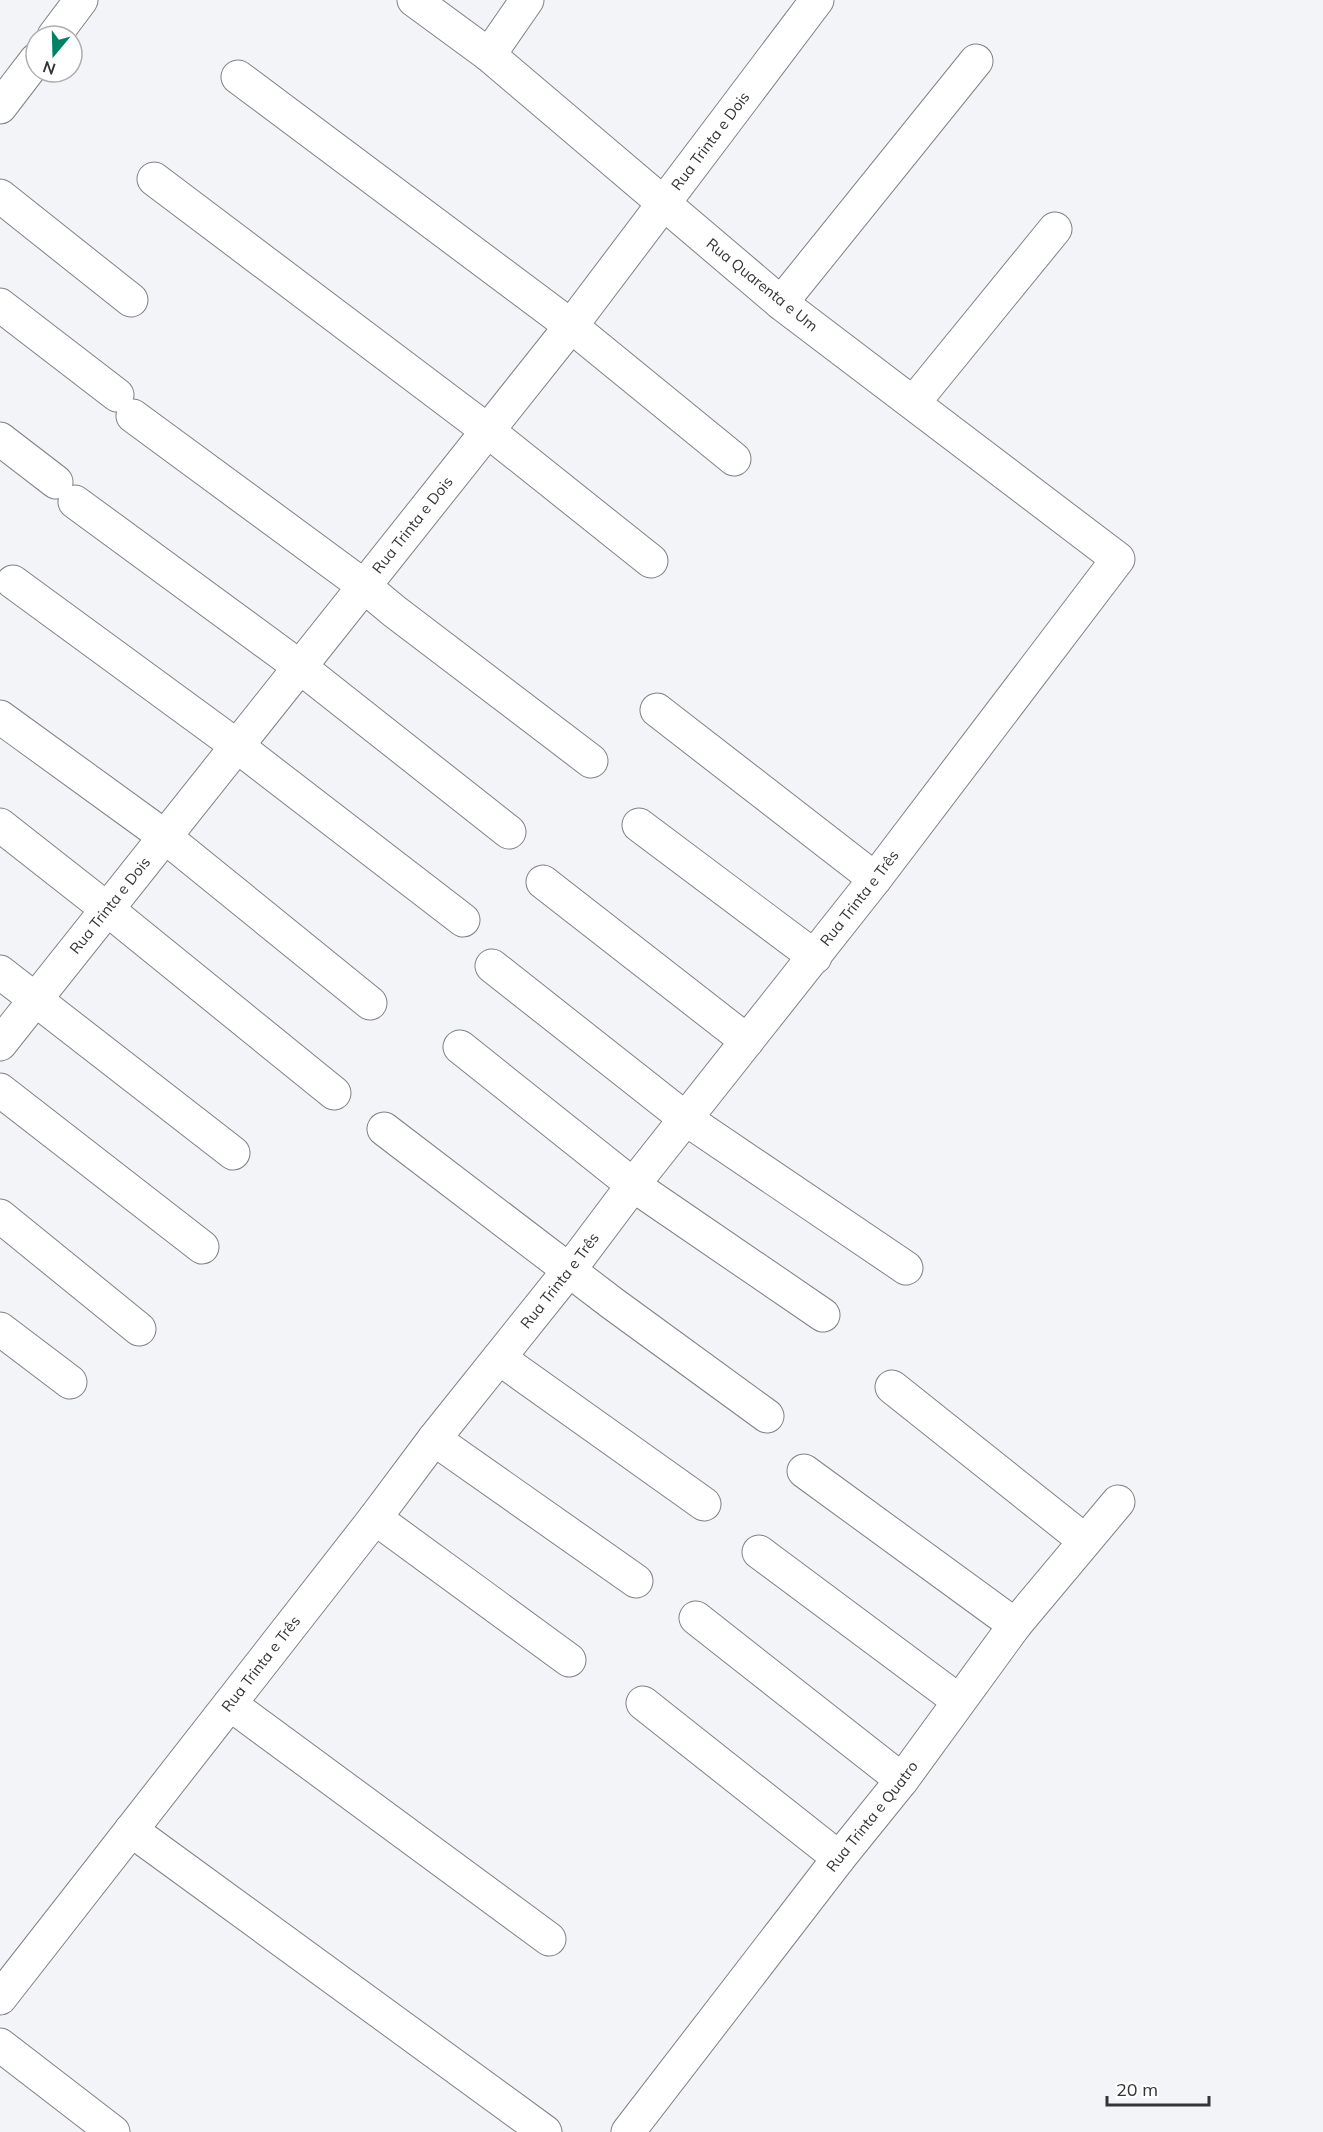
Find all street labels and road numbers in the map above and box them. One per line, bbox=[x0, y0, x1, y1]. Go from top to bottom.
street label: Rua Trinta e Dois bbox=[667, 88, 754, 194]
street label: Rua Quarenta e Um bbox=[703, 234, 822, 335]
street label: Rua Trinta e Dois bbox=[368, 472, 457, 577]
street label: Rua Trinta e Três bbox=[816, 846, 903, 950]
street label: Rua Trinta e Dois bbox=[65, 853, 154, 958]
street label: Rua Trinta e Três bbox=[516, 1229, 603, 1332]
street label: Rua Trinta e Três bbox=[217, 1612, 304, 1715]
street label: Rua Trinta e Quatro bbox=[822, 1757, 922, 1875]

